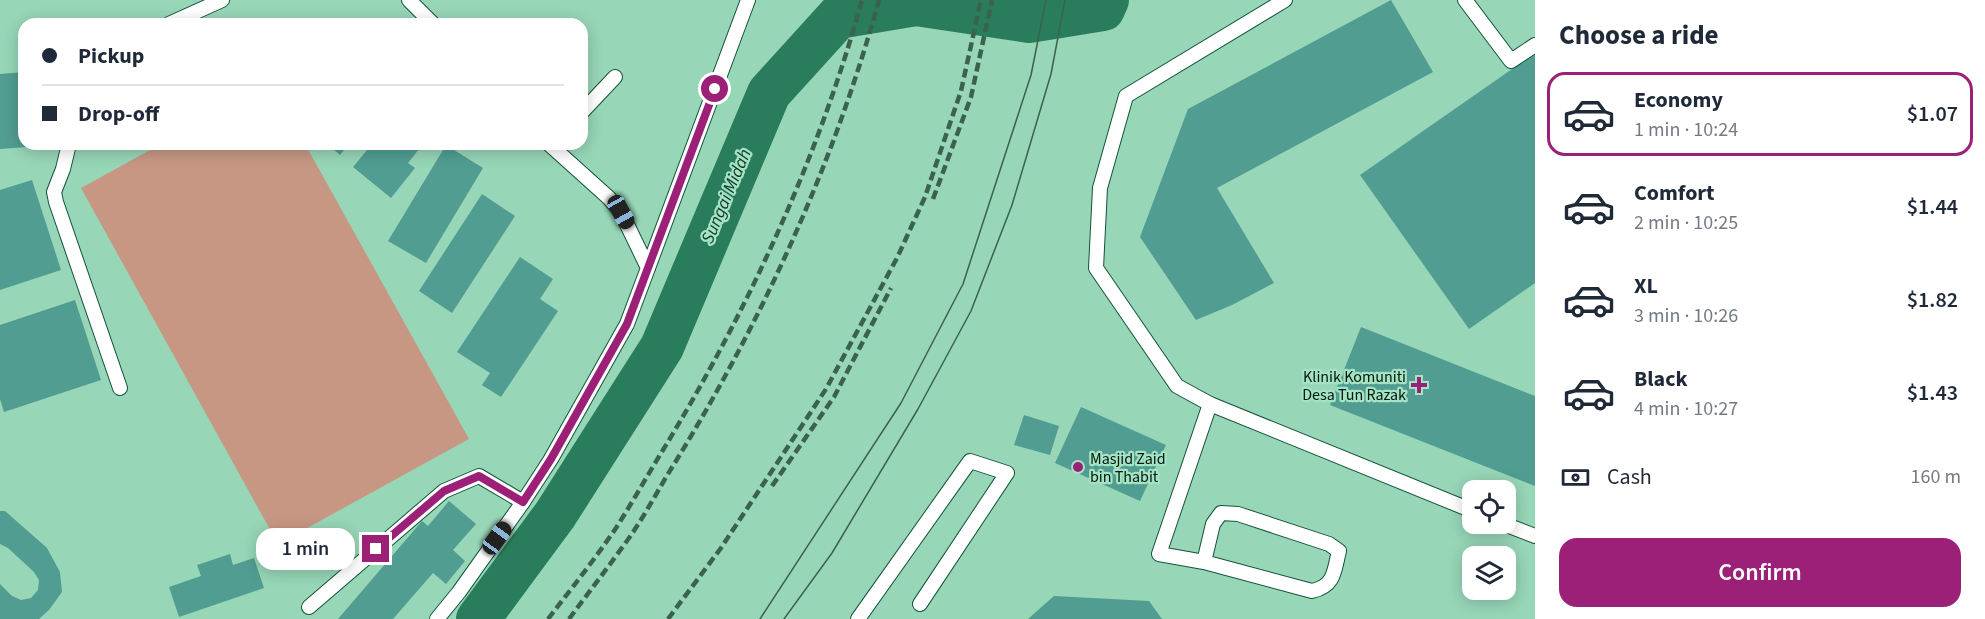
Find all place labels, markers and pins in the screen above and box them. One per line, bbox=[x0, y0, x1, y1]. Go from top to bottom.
place label: Klinik Komuniti Desa Tun Razak bbox=[1302, 366, 1406, 406]
marker: Klinik Komuniti Desa Tun Razak bbox=[1410, 376, 1428, 394]
place label: Masjid Zaid bin Thabit bbox=[1090, 448, 1166, 488]
marker: Masjid Zaid bin Thabit bbox=[1071, 460, 1085, 474]

